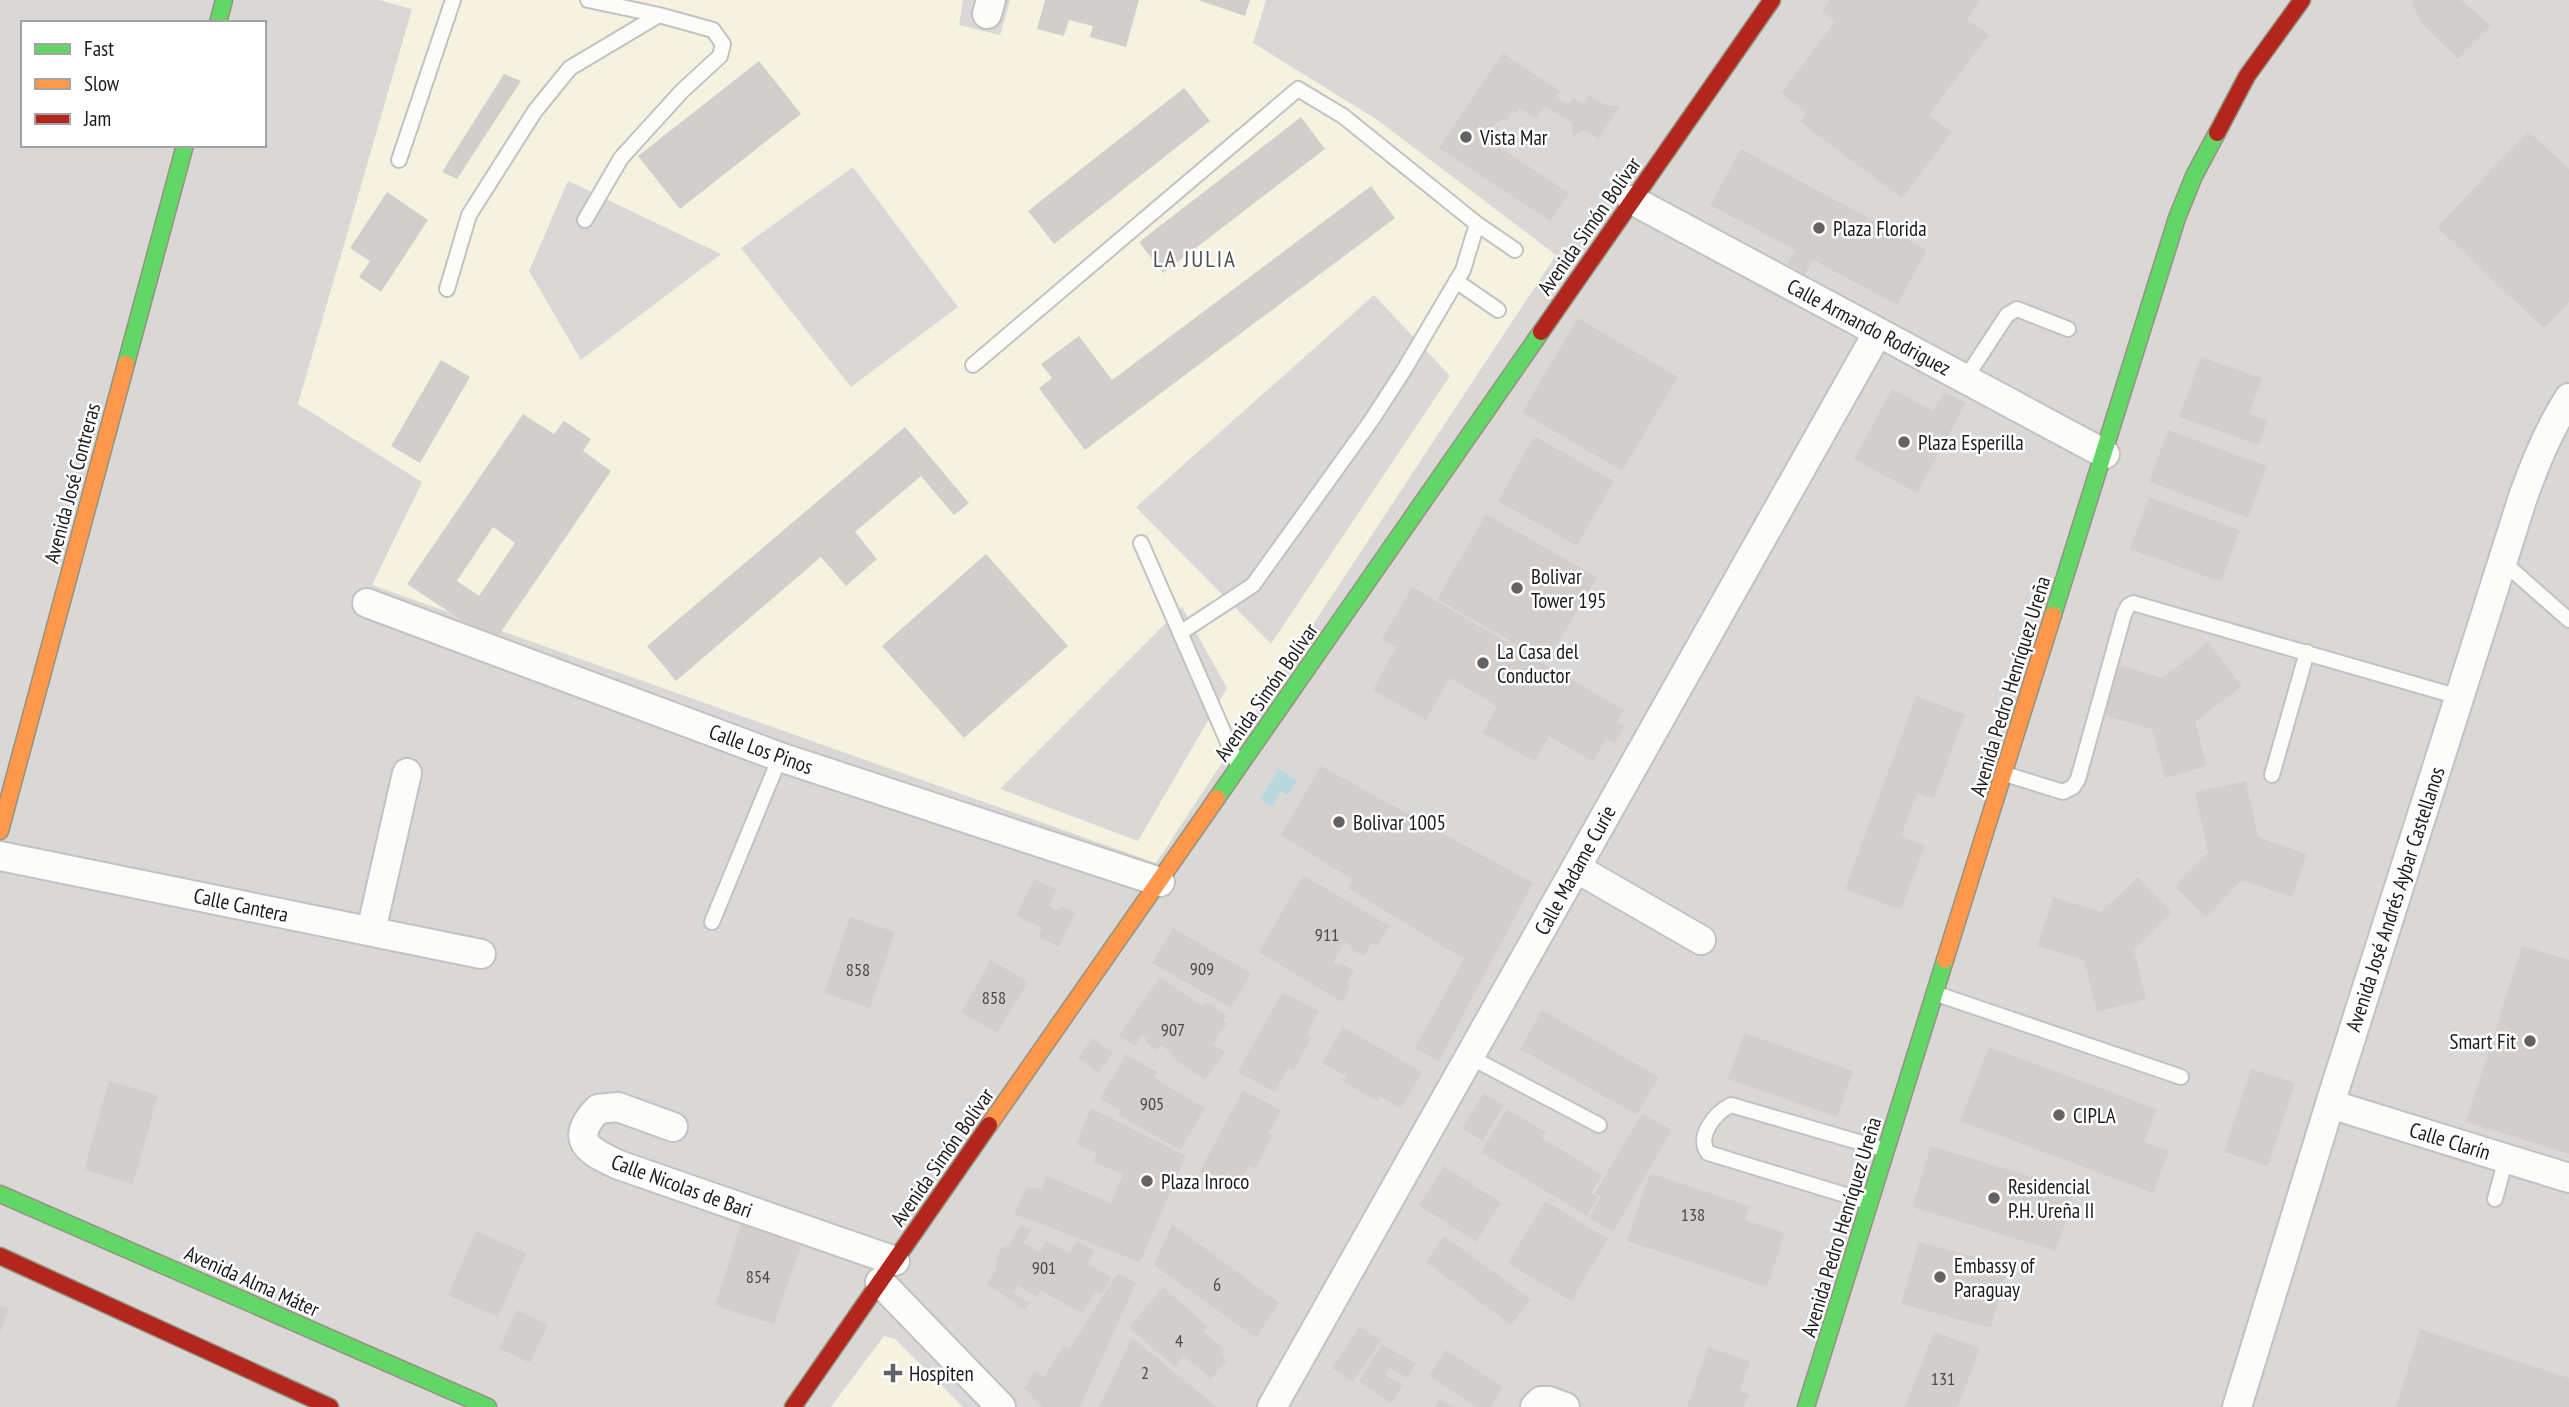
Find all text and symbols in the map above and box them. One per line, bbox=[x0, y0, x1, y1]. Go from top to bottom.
legend bbox=[21, 21, 266, 147]
text: Fast bbox=[84, 35, 114, 62]
text: Slow bbox=[84, 70, 120, 97]
text: Jam bbox=[83, 105, 111, 132]
place label: Vista Mar bbox=[1479, 124, 1548, 151]
marker: Vista Mar bbox=[1458, 129, 1474, 145]
street label: Avenida Simón Bolívar bbox=[1531, 152, 1647, 300]
place label: Plaza Florida bbox=[1833, 215, 1927, 242]
marker: Plaza Florida bbox=[1811, 220, 1827, 236]
district label: LA JULIA bbox=[1153, 244, 1237, 273]
street label: Calle Armando Rodriguez bbox=[1782, 272, 1956, 382]
street label: Avenida José Contreras bbox=[38, 400, 106, 566]
place label: Plaza Esperilla bbox=[1918, 429, 2024, 456]
marker: Plaza Esperilla bbox=[1896, 434, 1912, 450]
place label: Bolivar Tower 195 bbox=[1531, 563, 1607, 614]
street label: Avenida Pedro Henríquez Ureña bbox=[1964, 573, 2056, 799]
marker: Bolivar Tower 195 bbox=[1509, 580, 1525, 596]
street label: Avenida Simón Bolívar bbox=[1208, 618, 1324, 766]
place label: La Casa del Conductor bbox=[1497, 638, 1579, 689]
marker: La Casa del Conductor bbox=[1475, 655, 1491, 671]
street label: Calle Los Pinos bbox=[705, 718, 817, 780]
street label: Avenida José Andrés Aybar Castellanos bbox=[2339, 763, 2451, 1035]
street label: Calle Madame Curie bbox=[1528, 800, 1622, 940]
place label: Bolivar 1005 bbox=[1353, 809, 1446, 836]
marker: Bolivar 1005 bbox=[1331, 814, 1347, 830]
street label: Calle Cantera bbox=[191, 882, 291, 928]
house number: 911 bbox=[1315, 923, 1339, 946]
house number: 909 bbox=[1190, 957, 1214, 980]
house number: 858 bbox=[846, 958, 870, 981]
house number: 858 bbox=[982, 986, 1006, 1009]
house number: 907 bbox=[1161, 1018, 1185, 1041]
place label: Smart Fit bbox=[2449, 1028, 2516, 1055]
marker: Smart Fit bbox=[2522, 1033, 2538, 1049]
street label: Avenida Simón Bolívar bbox=[884, 1083, 1000, 1231]
house number: 905 bbox=[1140, 1092, 1164, 1115]
place label: CIPLA bbox=[2073, 1102, 2116, 1129]
marker: CIPLA bbox=[2051, 1107, 2067, 1123]
street label: Avenida Pedro Henríquez Ureña bbox=[1795, 1114, 1887, 1340]
street label: Calle Clarín bbox=[2406, 1116, 2494, 1166]
street label: Calle Nicolas de Bari bbox=[608, 1148, 756, 1224]
place label: Plaza Inroco bbox=[1161, 1168, 1249, 1195]
marker: Plaza Inroco bbox=[1139, 1173, 1155, 1189]
place label: Residencial P.H. Ureña II bbox=[2008, 1173, 2094, 1224]
marker: Residencial P.H. Ureña II bbox=[1986, 1190, 2002, 1206]
house number: 138 bbox=[1681, 1203, 1705, 1226]
street label: Avenida Alma Máter bbox=[181, 1239, 324, 1323]
place label: Embassy of Paraguay bbox=[1954, 1252, 2035, 1303]
house number: 901 bbox=[1032, 1256, 1056, 1279]
house number: 854 bbox=[746, 1265, 770, 1288]
marker: Embassy of Paraguay bbox=[1932, 1269, 1948, 1285]
house number: 6 bbox=[1213, 1273, 1221, 1296]
house number: 4 bbox=[1175, 1329, 1183, 1352]
place label: Hospiten bbox=[909, 1360, 974, 1387]
house number: 2 bbox=[1141, 1361, 1149, 1384]
marker: Hospiten bbox=[883, 1363, 903, 1383]
house number: 131 bbox=[1931, 1367, 1955, 1390]

